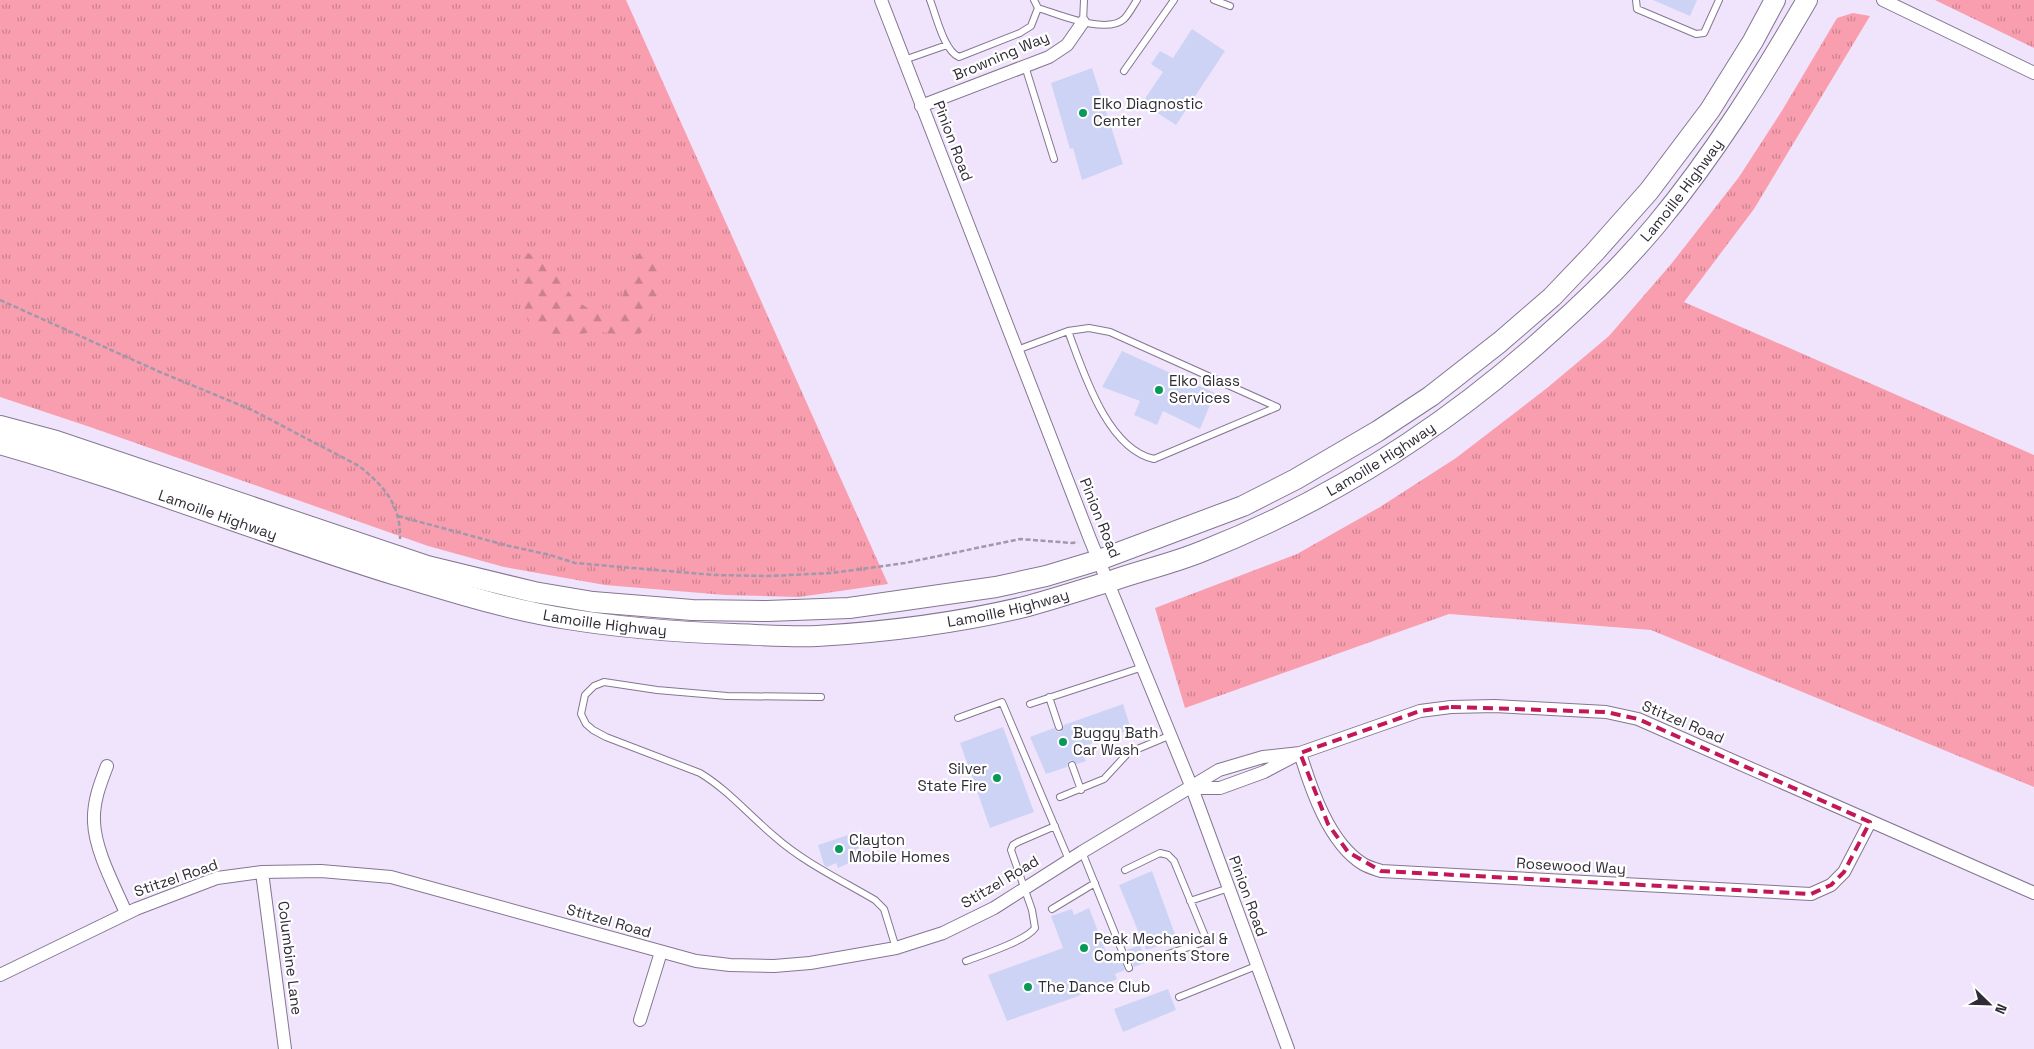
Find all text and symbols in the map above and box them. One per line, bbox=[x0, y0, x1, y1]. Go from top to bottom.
street label: Browning Way bbox=[950, 27, 1052, 84]
place label: Elko Diagnostic Center bbox=[1093, 94, 1203, 130]
street label: Pinion Road bbox=[929, 98, 978, 184]
marker: Elko Diagnostic Center bbox=[1077, 107, 1089, 119]
street label: Lamoille Highway bbox=[1636, 135, 1727, 245]
place label: Elko Glass Services bbox=[1169, 371, 1240, 407]
marker: Elko Glass Services bbox=[1153, 384, 1165, 396]
street label: Lamoille Highway bbox=[1323, 418, 1439, 500]
street label: Pinion Road bbox=[1076, 475, 1125, 561]
street label: Lamoille Highway bbox=[156, 485, 280, 544]
street label: Lamoille Highway bbox=[946, 584, 1071, 631]
street label: Lamoille Highway bbox=[542, 605, 668, 639]
street label: Stitzel Road bbox=[1639, 696, 1727, 747]
place label: Buggy Bath Car Wash bbox=[1073, 723, 1159, 759]
marker: Buggy Bath Car Wash bbox=[1057, 736, 1069, 748]
place label: Silver State Fire bbox=[917, 759, 987, 795]
marker: Silver State Fire bbox=[991, 772, 1003, 784]
place label: Clayton Mobile Homes bbox=[849, 830, 950, 866]
marker: Clayton Mobile Homes bbox=[833, 843, 845, 855]
street label: Stitzel Road bbox=[957, 851, 1042, 912]
street label: Pinion Road bbox=[1225, 853, 1272, 939]
street label: Rosewood Way bbox=[1516, 853, 1626, 878]
street label: Stitzel Road bbox=[131, 854, 220, 901]
street label: Stitzel Road bbox=[564, 899, 654, 942]
street label: Columbine Lane bbox=[274, 900, 307, 1016]
place label: Peak Mechanical & Components Store bbox=[1094, 929, 1230, 965]
marker: Peak Mechanical & Components Store bbox=[1078, 942, 1090, 954]
place label: The Dance Club bbox=[1038, 977, 1150, 996]
north arrow bbox=[1964, 979, 2014, 1029]
marker: The Dance Club bbox=[1022, 981, 1034, 993]
text: N bbox=[1991, 1001, 2011, 1017]

